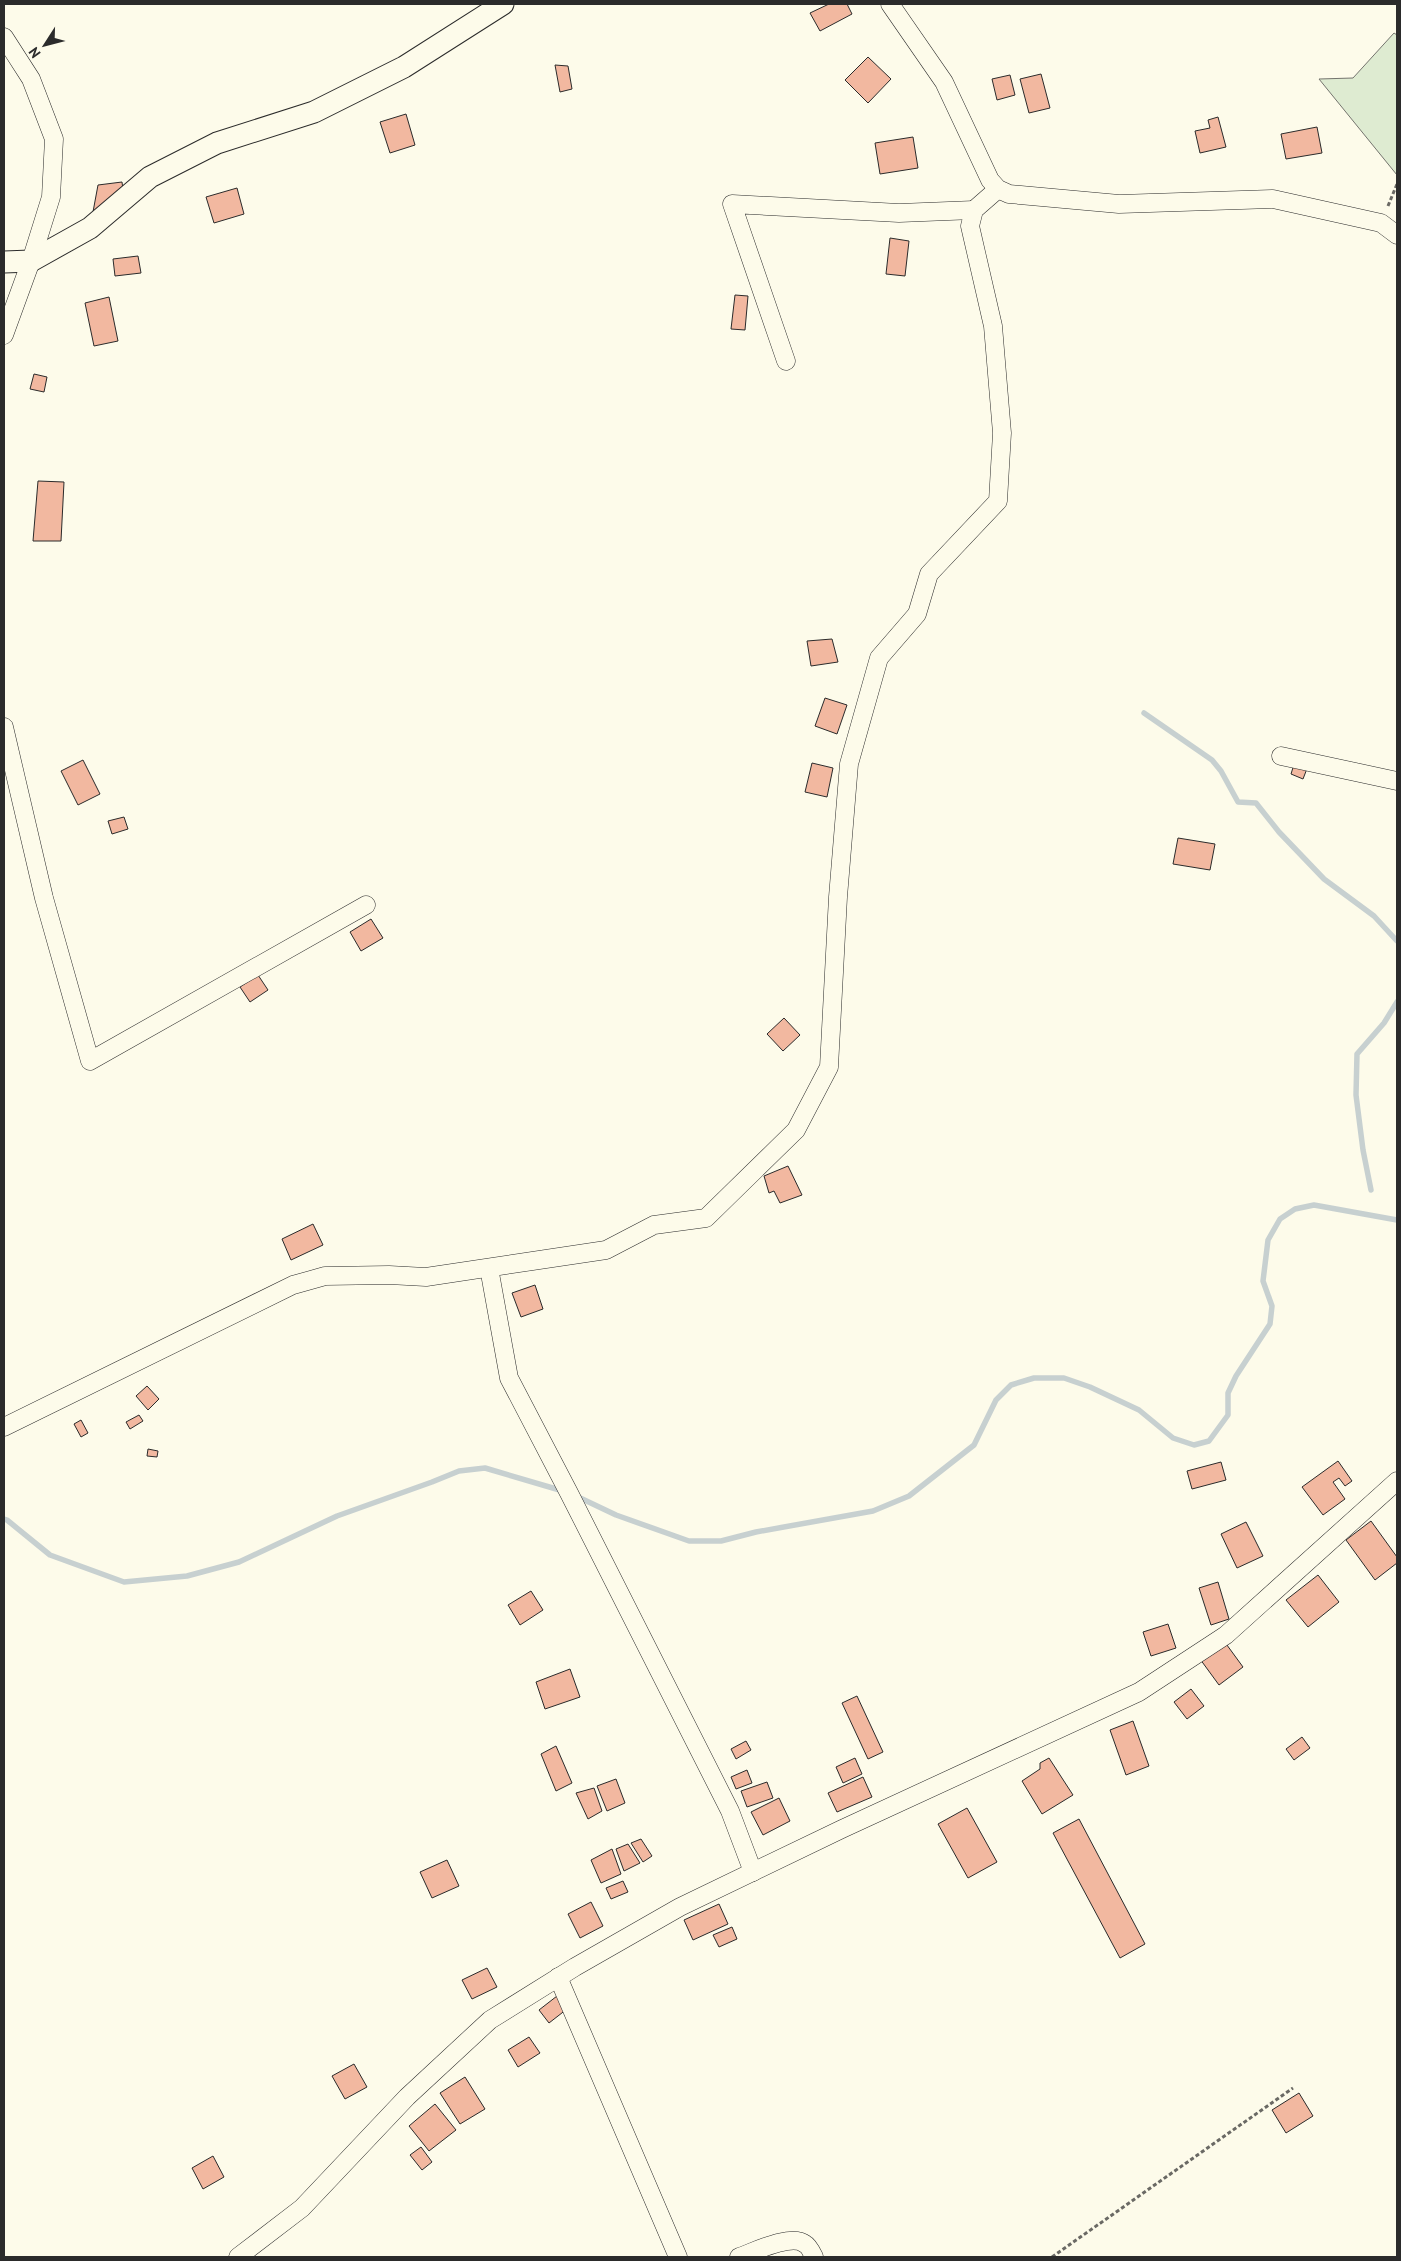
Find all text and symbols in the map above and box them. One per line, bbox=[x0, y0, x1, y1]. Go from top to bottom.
north arrow bbox=[20, 20, 70, 70]
text: N bbox=[24, 44, 44, 62]

